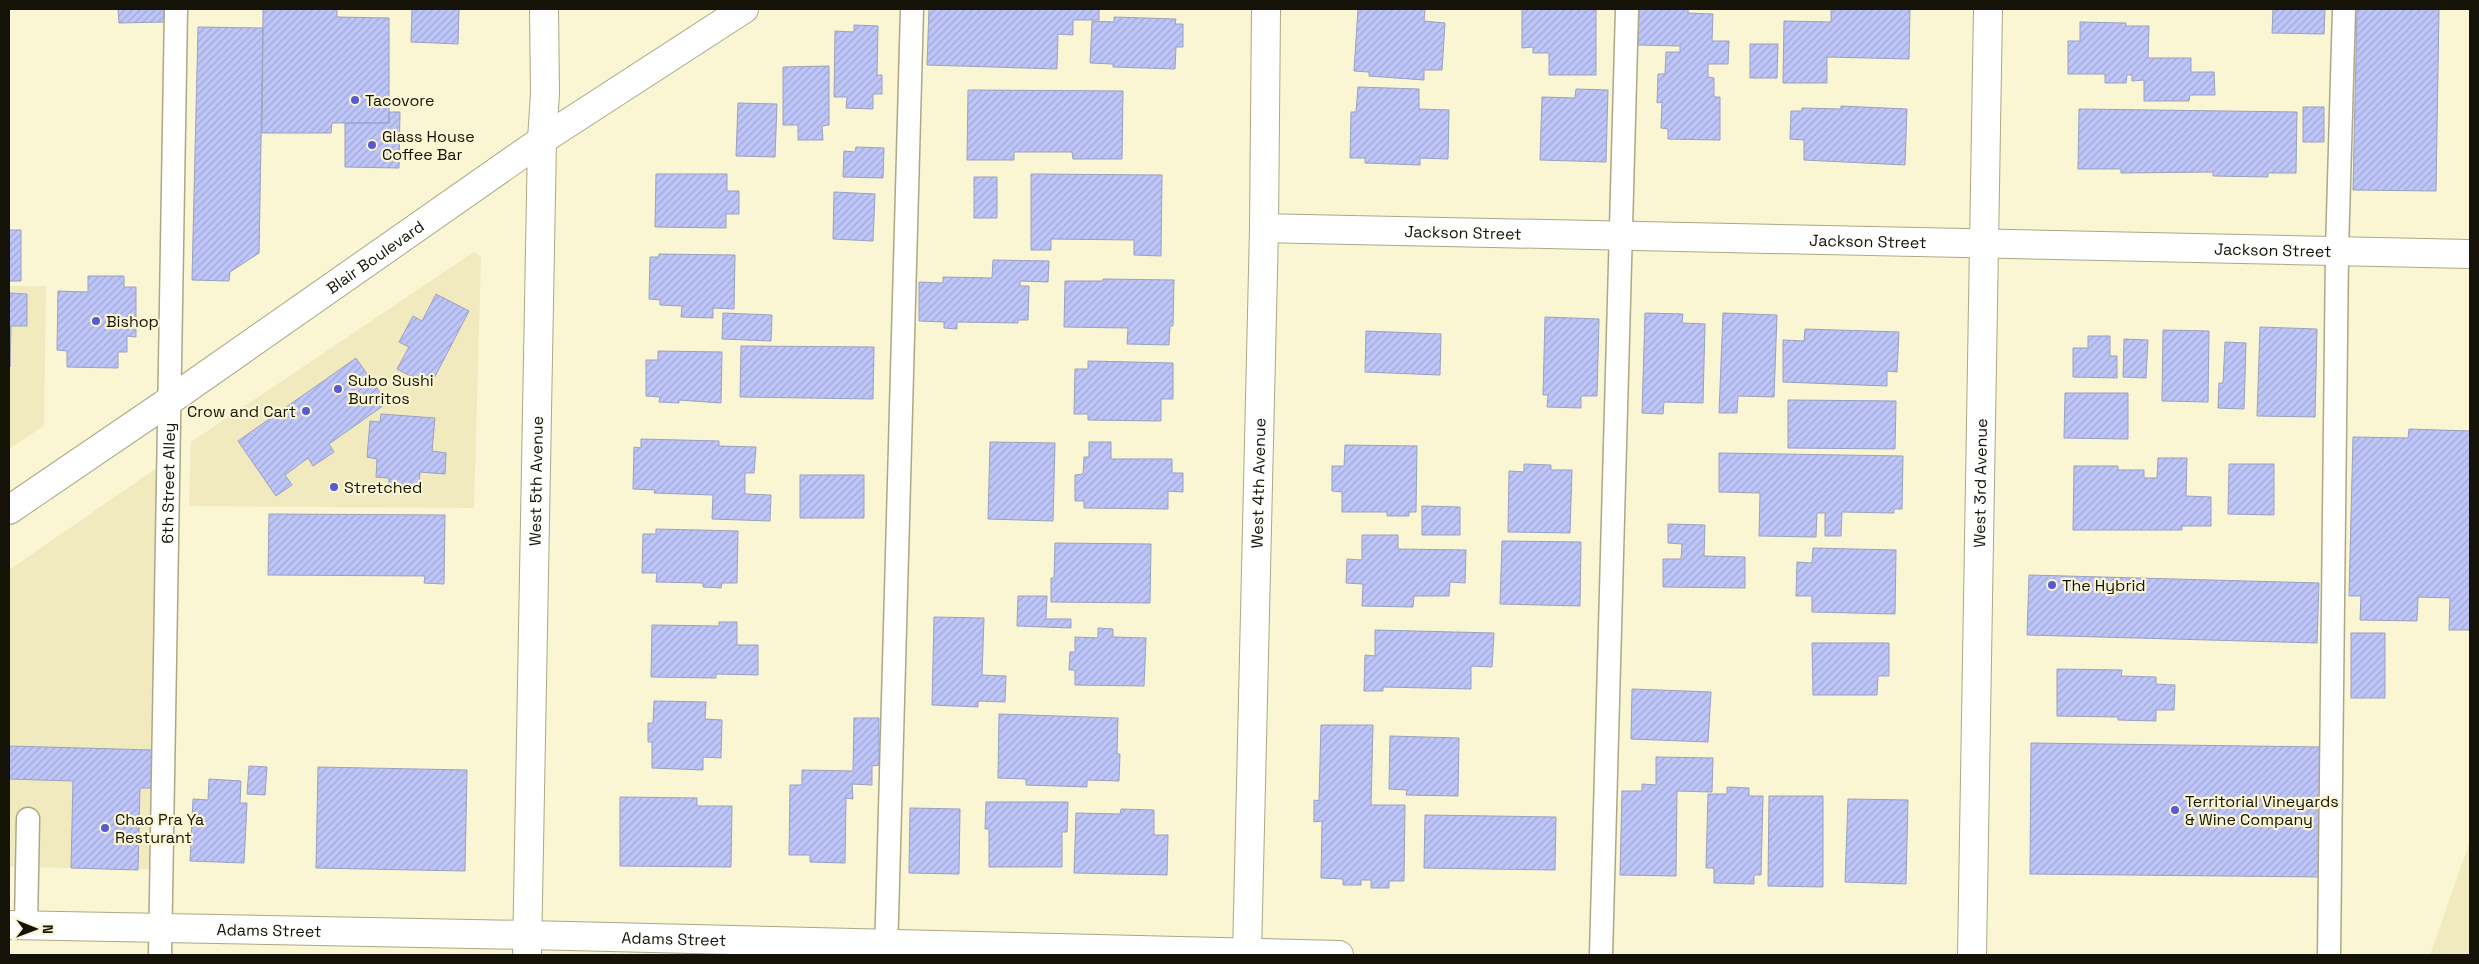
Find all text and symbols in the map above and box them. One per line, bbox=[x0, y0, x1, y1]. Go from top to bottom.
place label: Tacovore bbox=[365, 90, 435, 111]
marker: Tacovore bbox=[349, 94, 361, 106]
place label: Glass House Coffee Bar bbox=[382, 126, 475, 165]
marker: Glass House Coffee Bar bbox=[366, 139, 378, 151]
street label: Blair Boulevard bbox=[322, 215, 428, 298]
street label: Jackson Street bbox=[1404, 221, 1522, 244]
street label: Jackson Street bbox=[1809, 229, 1927, 253]
street label: Jackson Street bbox=[2214, 238, 2332, 262]
place label: Bishop bbox=[106, 311, 159, 332]
marker: Bishop bbox=[90, 315, 102, 327]
place label: Subo Sushi Burritos bbox=[348, 370, 434, 409]
marker: Subo Sushi Burritos bbox=[332, 383, 344, 395]
place label: Crow and Cart bbox=[187, 401, 296, 422]
marker: Crow and Cart bbox=[300, 405, 312, 417]
street label: West 5th Avenue bbox=[524, 416, 547, 546]
street label: West 4th Avenue bbox=[1246, 418, 1270, 549]
street label: West 3rd Avenue bbox=[1968, 418, 1992, 548]
street label: 6th Street Alley bbox=[156, 422, 180, 544]
place label: Stretched bbox=[344, 477, 422, 498]
marker: Stretched bbox=[328, 481, 340, 493]
place label: The Hybrid bbox=[2062, 575, 2146, 596]
marker: The Hybrid bbox=[2046, 579, 2058, 591]
place label: Territorial Vineyards & Wine Company bbox=[2185, 791, 2339, 830]
marker: Territorial Vineyards & Wine Company bbox=[2169, 804, 2181, 816]
place label: Chao Pra Ya Resturant bbox=[115, 809, 204, 848]
marker: Chao Pra Ya Resturant bbox=[99, 822, 111, 834]
north arrow bbox=[10, 904, 60, 954]
street label: Adams Street bbox=[216, 919, 322, 942]
text: N bbox=[39, 924, 57, 934]
street label: Adams Street bbox=[621, 927, 727, 950]

